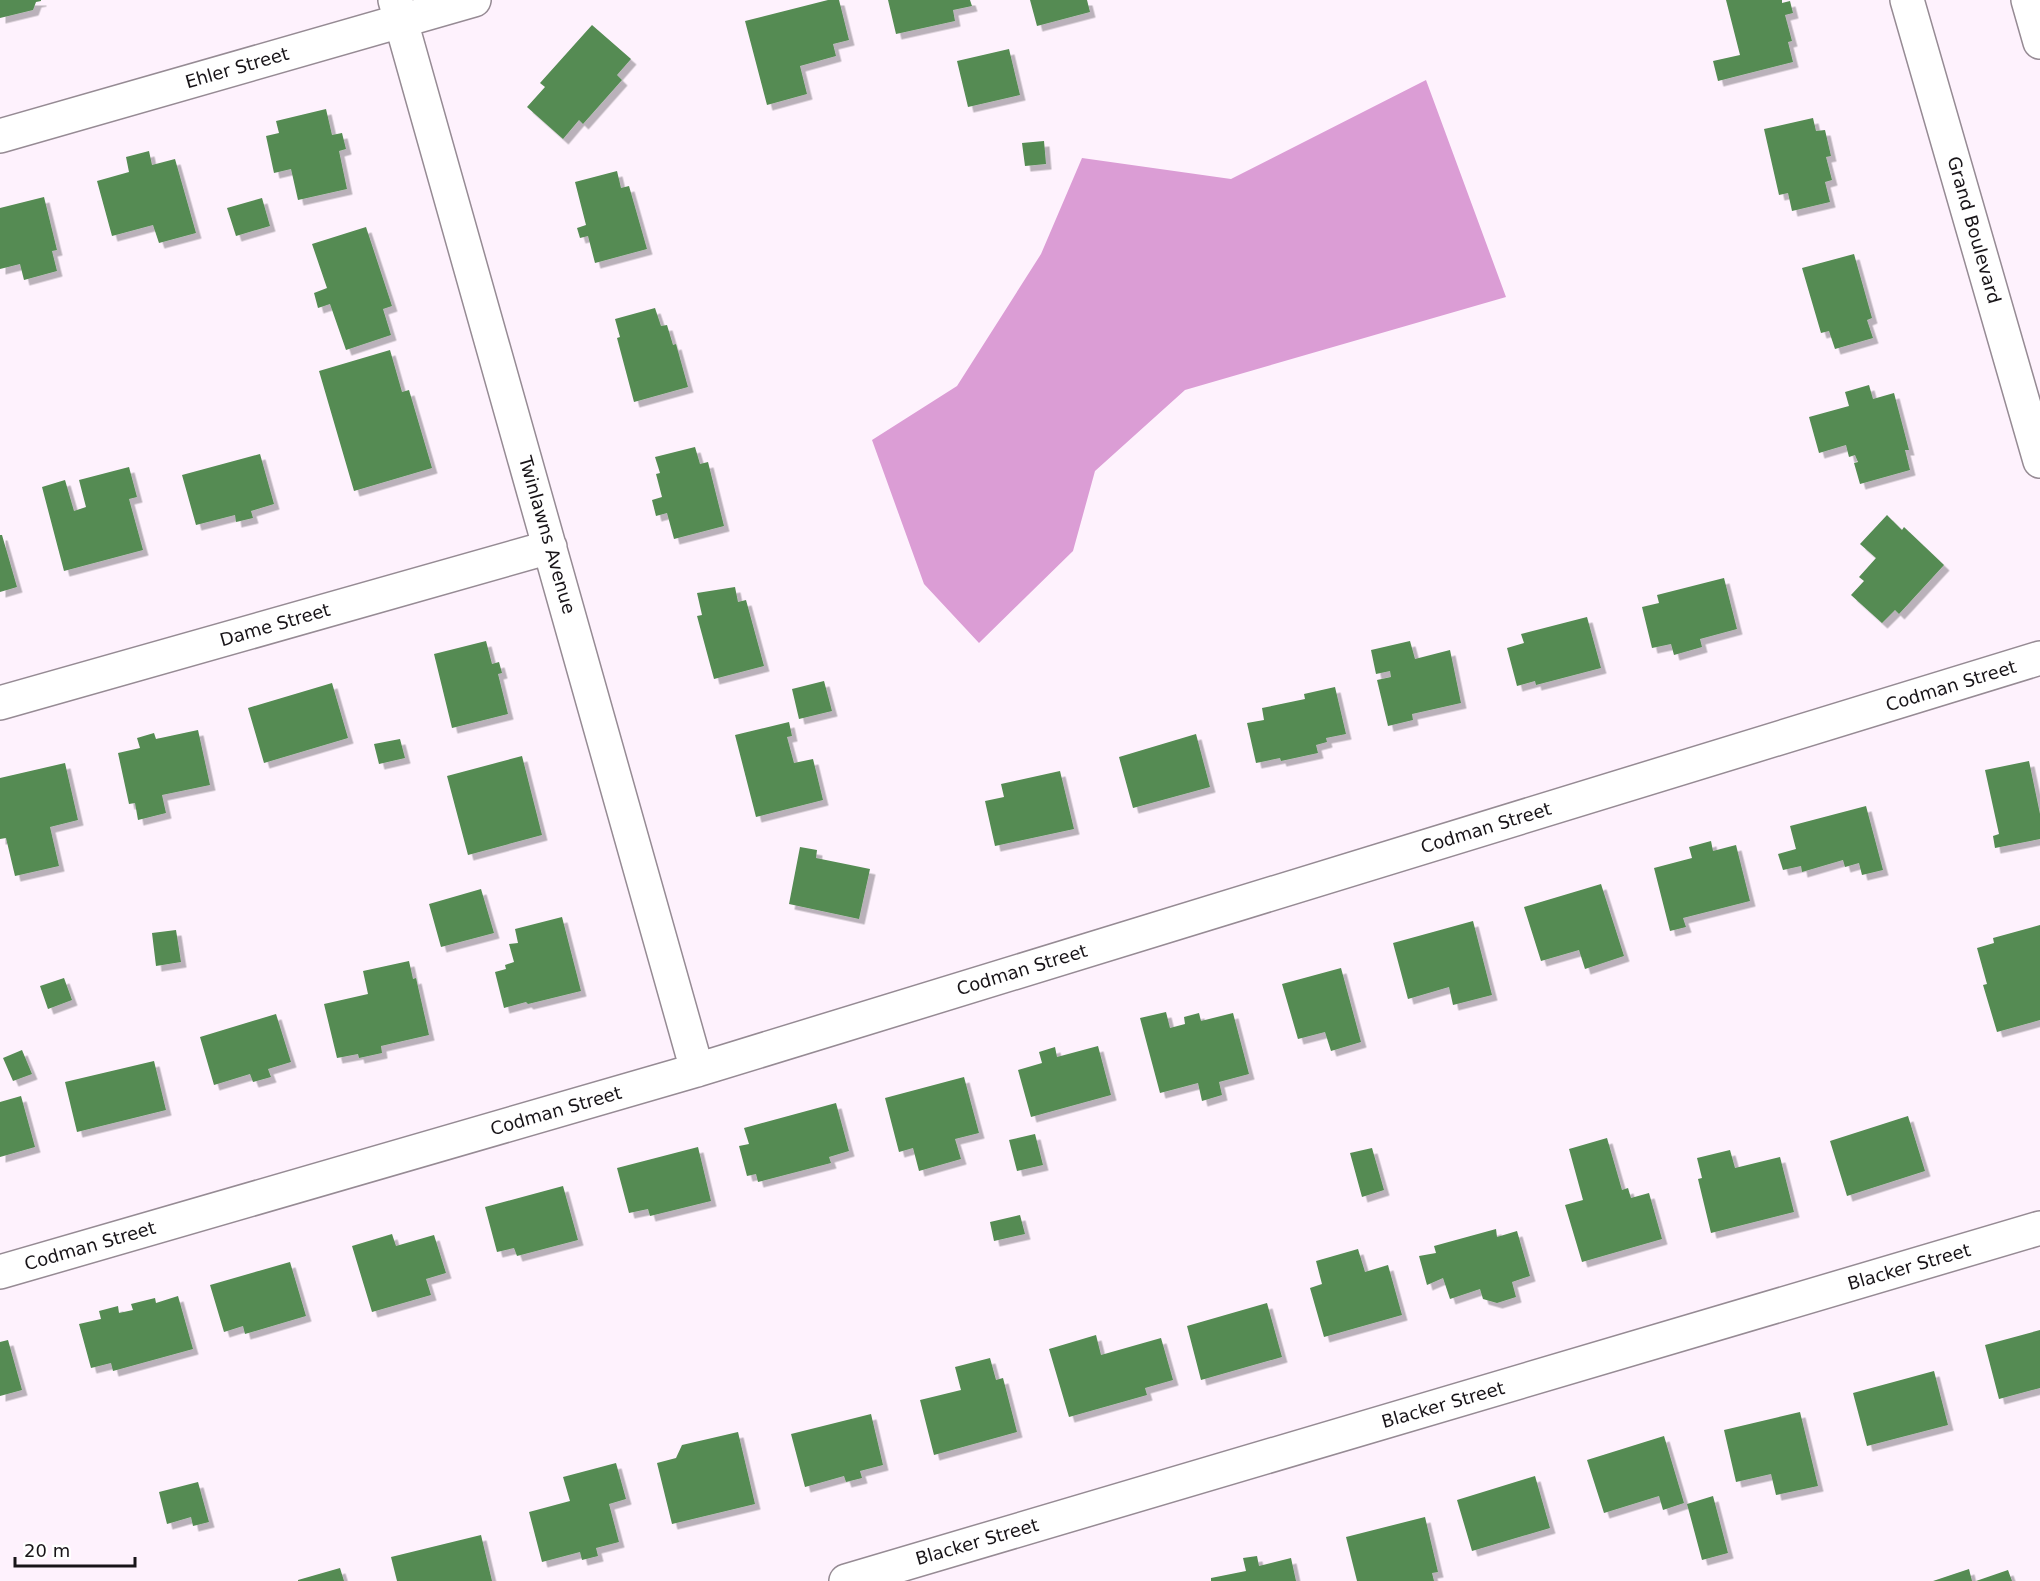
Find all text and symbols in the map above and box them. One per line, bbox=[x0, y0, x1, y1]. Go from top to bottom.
street label: Ehler Street bbox=[183, 43, 291, 92]
street label: Grand Boulevard bbox=[1943, 154, 2006, 306]
street label: Twinlawns Avenue bbox=[515, 453, 580, 616]
street label: Dame Street bbox=[217, 599, 333, 650]
street label: Codman Street bbox=[1883, 656, 2019, 715]
street label: Codman Street bbox=[1418, 798, 1554, 857]
street label: Codman Street bbox=[954, 940, 1090, 999]
street label: Codman Street bbox=[488, 1082, 624, 1139]
street label: Codman Street bbox=[22, 1217, 158, 1274]
street label: Blacker Street bbox=[1845, 1239, 1973, 1294]
street label: Blacker Street bbox=[1379, 1377, 1507, 1432]
street label: Blacker Street bbox=[913, 1514, 1041, 1569]
scale bar bbox=[15, 1530, 135, 1568]
text: 20 m bbox=[24, 1540, 70, 1561]

